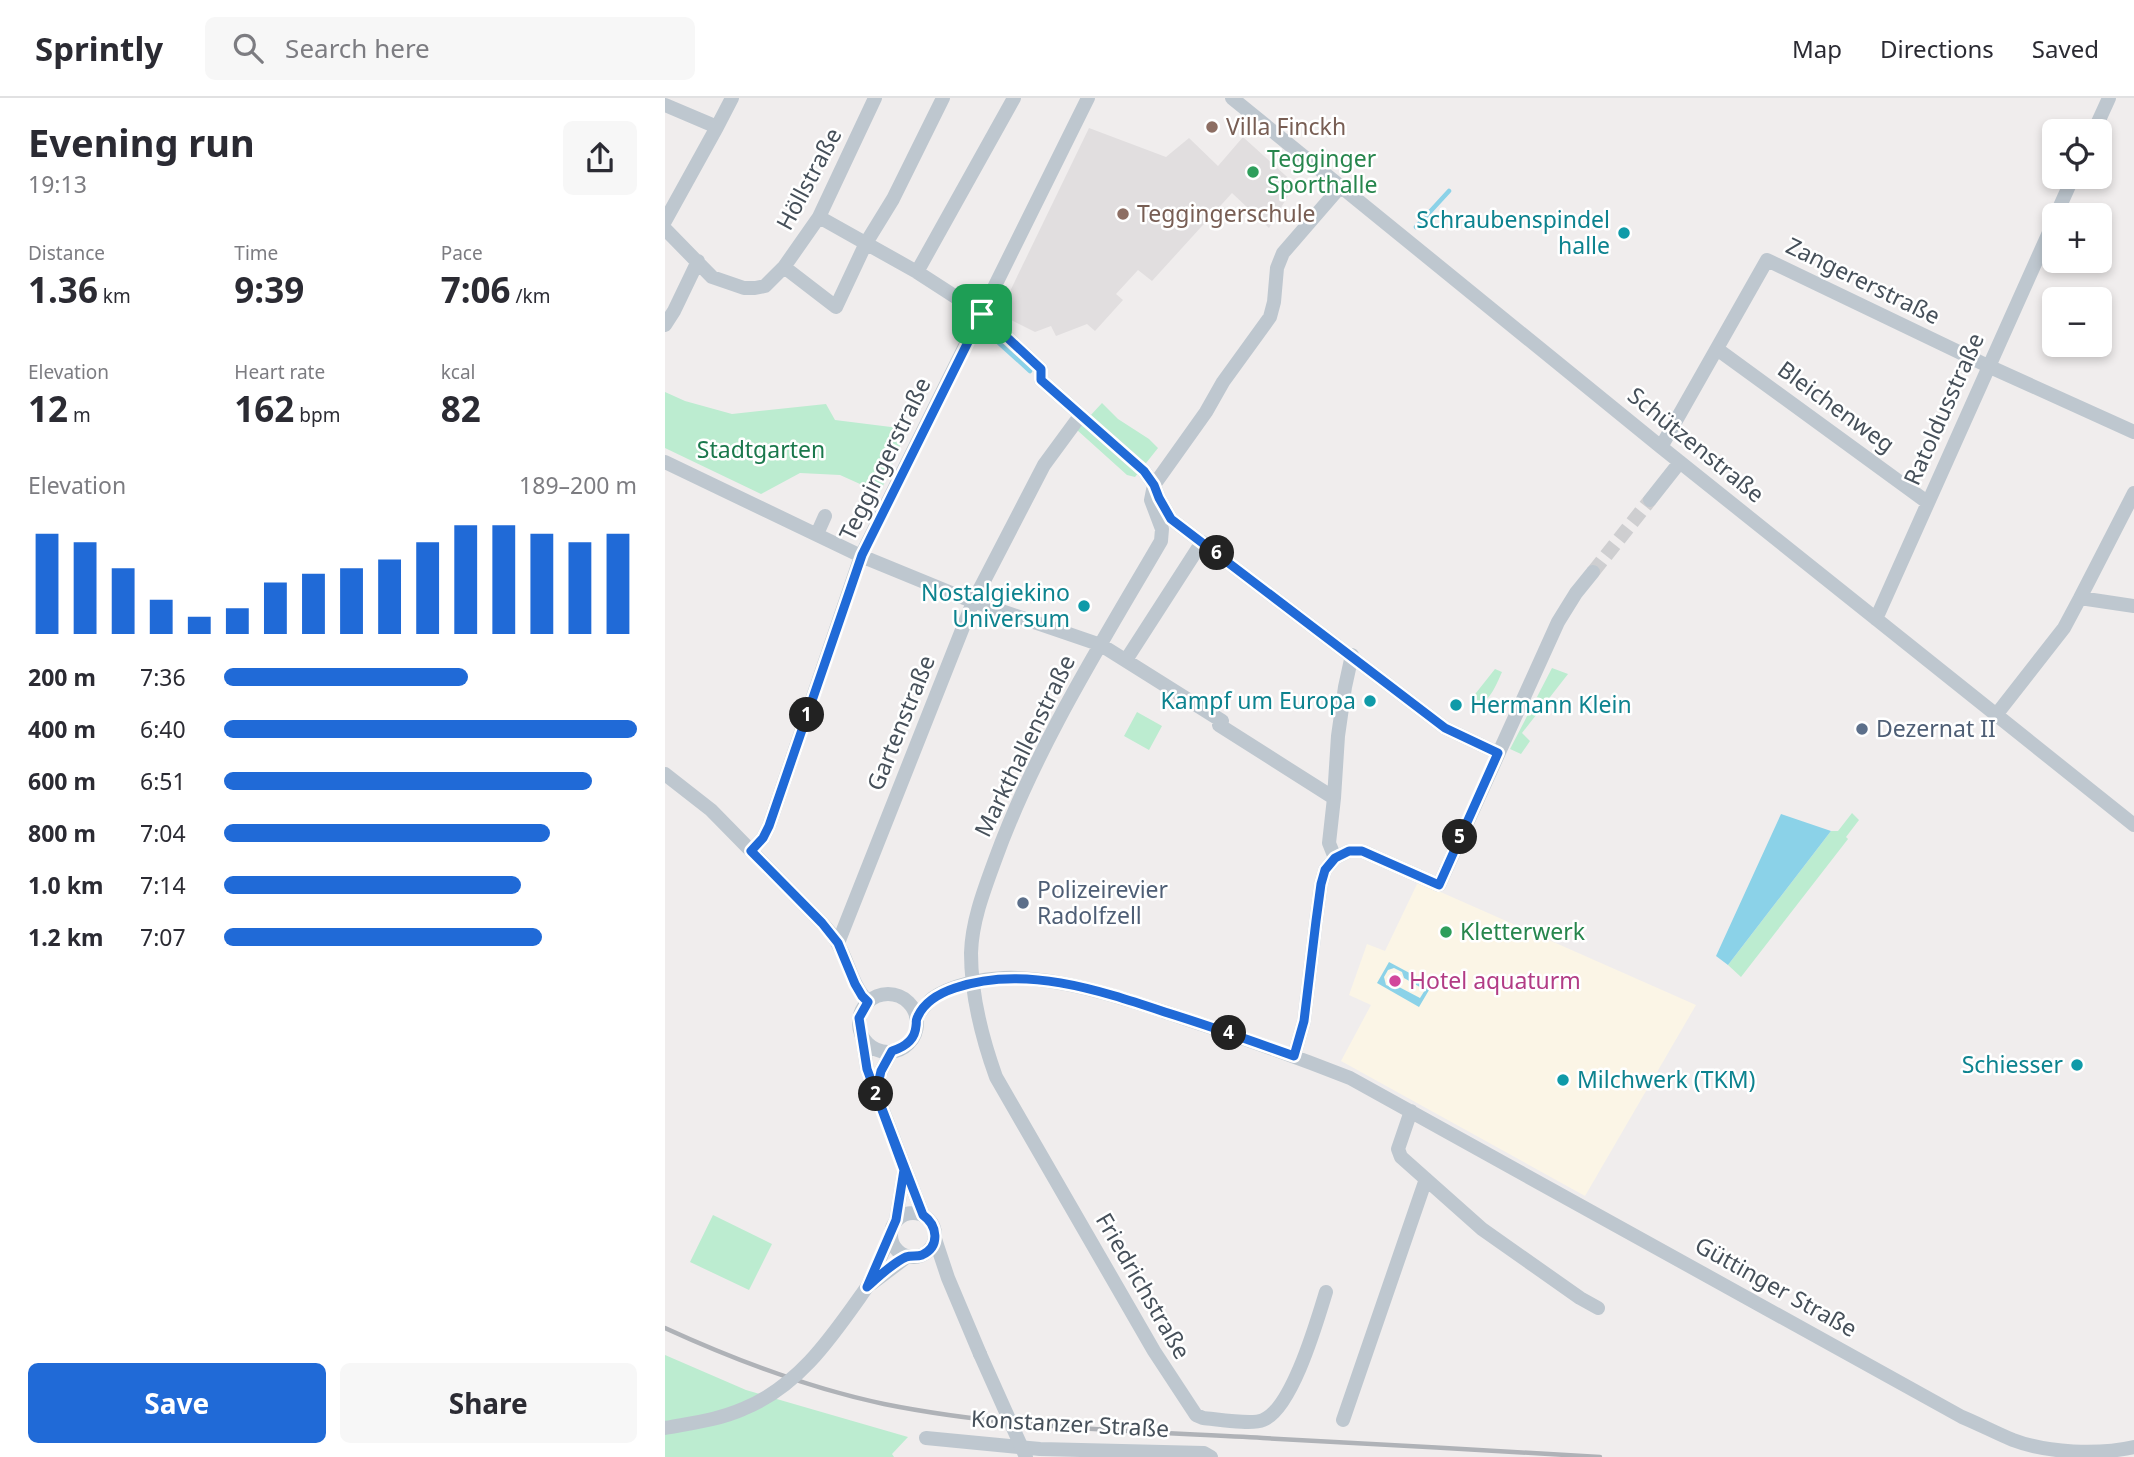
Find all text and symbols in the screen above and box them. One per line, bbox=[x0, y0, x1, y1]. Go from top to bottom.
search box bbox=[205, 17, 695, 80]
text: Sprintly bbox=[35, 26, 163, 71]
icon: search bbox=[229, 29, 267, 67]
text: Search here bbox=[285, 30, 430, 66]
text: Map bbox=[1792, 32, 1842, 65]
text: Directions bbox=[1880, 32, 1994, 65]
text: Saved bbox=[2032, 32, 2099, 65]
place label: Villa Finckh bbox=[1226, 110, 1346, 142]
text: Evening run bbox=[28, 116, 255, 168]
marker: Villa Finckh bbox=[1204, 119, 1220, 135]
map controls bbox=[2042, 119, 2112, 357]
button: locate bbox=[2042, 119, 2112, 189]
button: share bbox=[563, 121, 637, 195]
street label: Höllstraße bbox=[768, 122, 848, 235]
place label: Tegginger Sporthalle bbox=[1267, 142, 1377, 200]
marker: Tegginger Sporthalle bbox=[1245, 164, 1261, 180]
text: 19:13 bbox=[28, 168, 87, 200]
place label: Teggingerschule bbox=[1137, 197, 1316, 229]
place label: Schraubenspindel halle bbox=[1416, 203, 1610, 261]
button: + bbox=[2042, 203, 2112, 273]
marker: Teggingerschule bbox=[1115, 206, 1131, 222]
marker: Schraubenspindel halle bbox=[1616, 225, 1632, 241]
street label: Zangererstraße bbox=[1781, 229, 1946, 331]
text: Distance bbox=[28, 240, 105, 266]
text: Time bbox=[234, 240, 278, 266]
text: Pace bbox=[441, 240, 483, 266]
text: 1.36 bbox=[28, 266, 98, 313]
text: 9:39 bbox=[234, 266, 304, 313]
text: 7:06 bbox=[441, 266, 511, 313]
text: km bbox=[98, 283, 131, 309]
text: /km bbox=[511, 283, 550, 309]
pin bbox=[952, 284, 1012, 344]
button: − bbox=[2042, 287, 2112, 357]
icon: arrive bbox=[963, 295, 1001, 333]
street label: Ratoldusstraße bbox=[1895, 327, 1991, 490]
street label: Bleichenweg bbox=[1772, 353, 1902, 460]
text: Elevation bbox=[28, 359, 109, 385]
text: Heart rate bbox=[234, 359, 325, 385]
text: kcal bbox=[441, 359, 475, 385]
street label: Teggingerstraße bbox=[831, 372, 937, 546]
street label: Schützenstraße bbox=[1622, 379, 1772, 509]
text: 12 bbox=[28, 385, 68, 432]
text: 162 bbox=[234, 385, 294, 432]
text: 82 bbox=[441, 385, 481, 432]
text: m bbox=[68, 402, 91, 428]
text: bpm bbox=[294, 402, 340, 428]
park label: Stadtgarten bbox=[697, 433, 825, 465]
text: Elevation bbox=[28, 469, 126, 501]
text: 189–200 m bbox=[519, 469, 637, 501]
pin: 6 bbox=[1199, 536, 1235, 570]
text: 6 bbox=[1211, 539, 1222, 565]
place label: Nostalgiekino Universum bbox=[921, 576, 1070, 634]
marker: Nostalgiekino Universum bbox=[1076, 598, 1092, 614]
street label: Markthallenstraße bbox=[966, 649, 1082, 842]
street label: Gartenstraße bbox=[858, 650, 942, 795]
text: 200 m bbox=[28, 661, 96, 693]
text: 7:36 bbox=[140, 661, 186, 693]
place label: Kampf um Europa bbox=[1161, 684, 1356, 716]
place label: Hermann Klein bbox=[1470, 688, 1632, 720]
marker: Kampf um Europa bbox=[1362, 693, 1378, 709]
marker: Hermann Klein bbox=[1448, 697, 1464, 713]
pin: 1 bbox=[789, 698, 825, 732]
text: 1 bbox=[801, 701, 812, 727]
place label: Dezernat II bbox=[1876, 712, 1996, 744]
text: 400 m bbox=[28, 713, 96, 745]
text: 6:40 bbox=[140, 713, 186, 745]
marker: Dezernat II bbox=[1854, 721, 1870, 737]
text: 600 m bbox=[28, 765, 96, 797]
text: 6:51 bbox=[140, 765, 186, 797]
text: 800 m bbox=[28, 817, 96, 849]
text: 7:04 bbox=[140, 817, 186, 849]
pin: 5 bbox=[1443, 820, 1477, 854]
text: 5 bbox=[1454, 823, 1465, 849]
text: 1.0 km bbox=[28, 869, 103, 901]
text: 7:14 bbox=[140, 869, 186, 901]
place label: Polizeirevier Radolfzell bbox=[1037, 873, 1169, 931]
marker: Polizeirevier Radolfzell bbox=[1015, 895, 1031, 911]
place label: Kletterwerk bbox=[1460, 915, 1586, 947]
text: 1.2 km bbox=[28, 921, 103, 953]
text: 7:07 bbox=[140, 921, 186, 953]
marker: Kletterwerk bbox=[1438, 924, 1454, 940]
place label: Hotel aquaturm bbox=[1409, 964, 1581, 996]
marker: Hotel aquaturm bbox=[1387, 973, 1403, 989]
pin: 4 bbox=[1211, 1016, 1247, 1051]
text: 4 bbox=[1223, 1019, 1234, 1045]
place label: Schiesser bbox=[1962, 1048, 2063, 1080]
marker: Schiesser bbox=[2069, 1057, 2085, 1073]
place label: Milchwerk (TKM) bbox=[1577, 1063, 1755, 1095]
marker: Milchwerk (TKM) bbox=[1555, 1072, 1571, 1088]
pin: 2 bbox=[859, 1076, 893, 1112]
text: 2 bbox=[870, 1080, 881, 1106]
street label: Friedrichstraße bbox=[1089, 1207, 1199, 1364]
street label: Güttinger Straße bbox=[1690, 1228, 1863, 1344]
button: Save bbox=[28, 1363, 326, 1443]
button: Share bbox=[340, 1363, 637, 1443]
street label: Konstanzer Straße bbox=[970, 1402, 1170, 1444]

